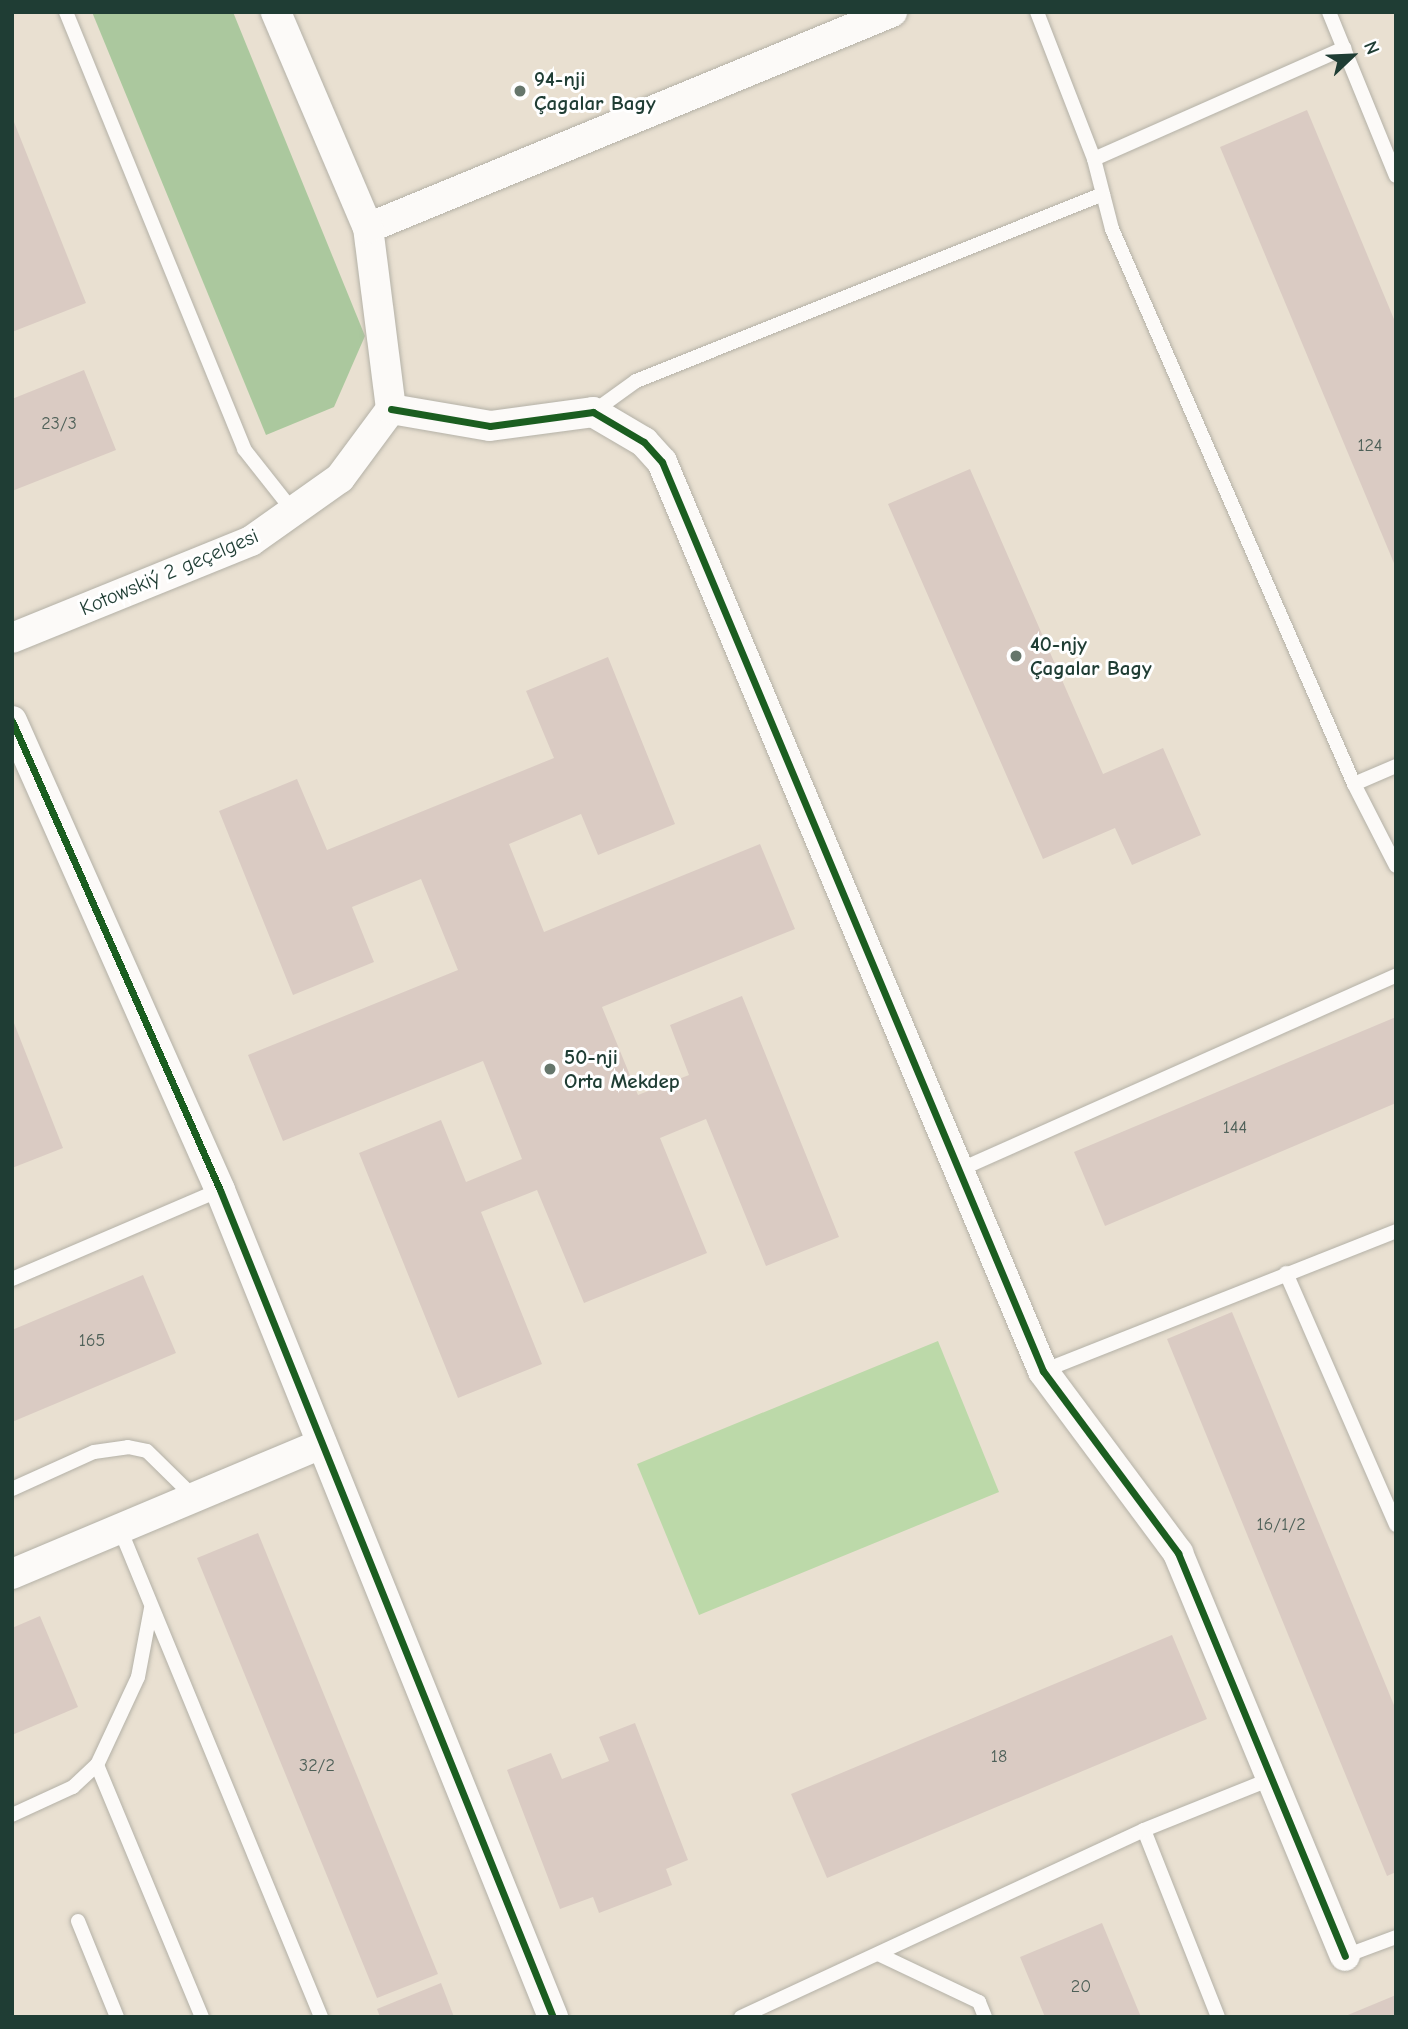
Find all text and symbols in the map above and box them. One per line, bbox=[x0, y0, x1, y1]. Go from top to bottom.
north arrow bbox=[1317, 21, 1387, 91]
text: N bbox=[1359, 38, 1384, 58]
place label: 94-nji Çagalar Bagy bbox=[534, 66, 656, 116]
marker: 94-nji Çagalar Bagy bbox=[512, 83, 528, 99]
house number: 23/3 bbox=[41, 413, 77, 435]
house number: 124 bbox=[1357, 435, 1383, 457]
street label: Kotowskiý 2 geçelgesi bbox=[76, 523, 262, 621]
place label: 40-njy Çagalar Bagy bbox=[1030, 631, 1152, 681]
marker: 40-njy Çagalar Bagy bbox=[1008, 648, 1024, 664]
place label: 50-nji Orta Mekdep bbox=[564, 1044, 680, 1094]
marker: 50-nji Orta Mekdep bbox=[542, 1061, 558, 1077]
house number: 144 bbox=[1223, 1117, 1247, 1139]
house number: 165 bbox=[79, 1330, 105, 1352]
house number: 16/1/2 bbox=[1256, 1514, 1306, 1536]
house number: 18 bbox=[991, 1746, 1007, 1768]
house number: 32/2 bbox=[299, 1755, 335, 1777]
house number: 20 bbox=[1071, 1976, 1091, 1998]

